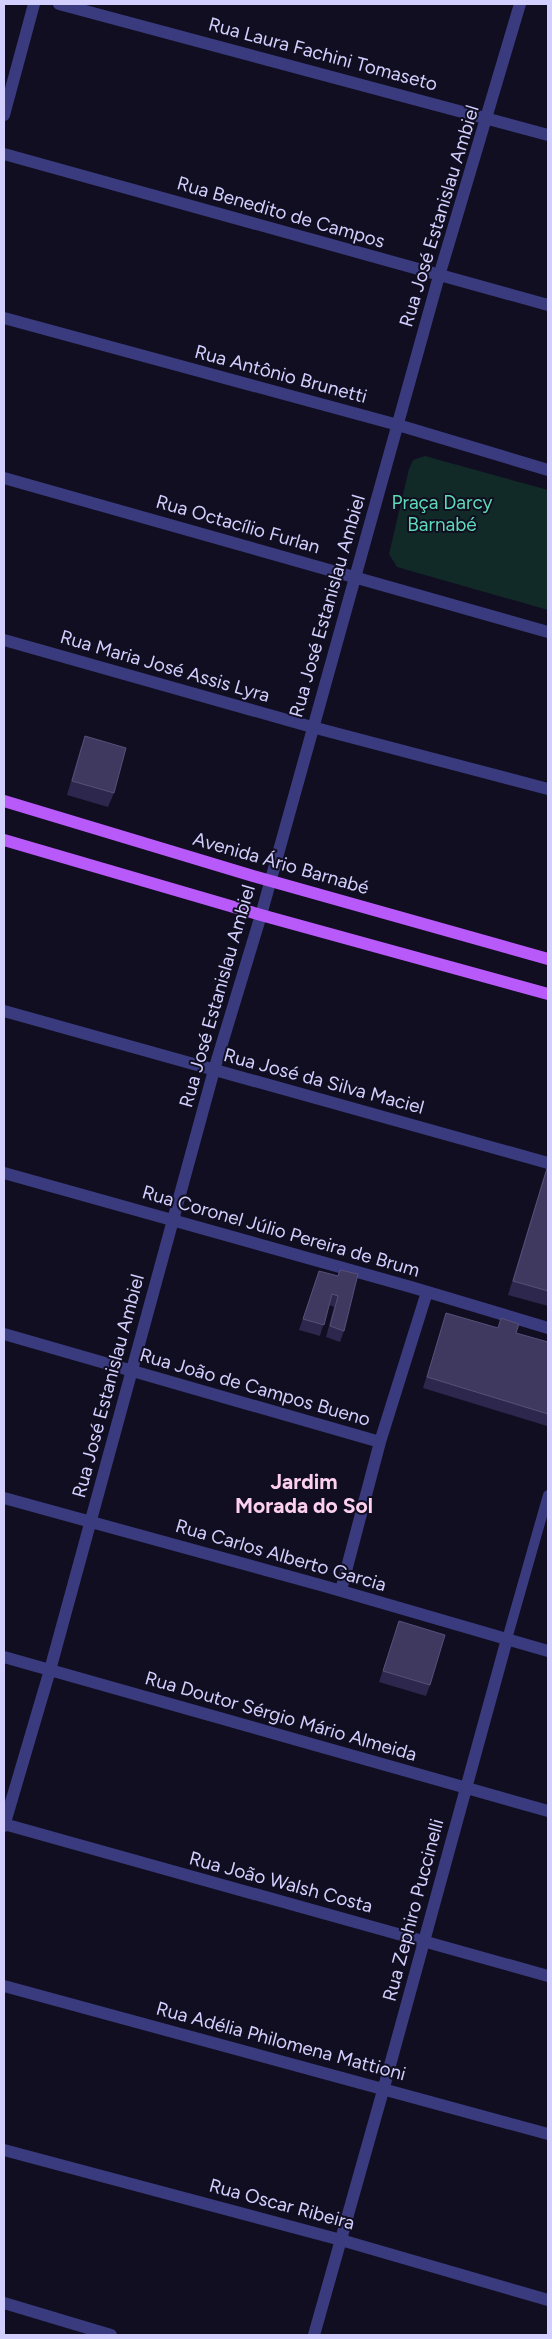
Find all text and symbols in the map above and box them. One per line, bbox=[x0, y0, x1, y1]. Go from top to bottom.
street label: Rua Laura Fachini Tomaseto bbox=[206, 12, 440, 96]
street label: Rua José Estanislau Ambiel bbox=[394, 102, 484, 330]
street label: Rua Benedito de Campos bbox=[174, 171, 388, 253]
street label: Rua Antônio Brunetti bbox=[192, 340, 370, 408]
street label: Rua Octacílio Furlan bbox=[153, 490, 323, 558]
park label: Praça Darcy Barnabé bbox=[392, 491, 492, 536]
street label: Rua José Estanislau Ambiel bbox=[284, 492, 370, 720]
street label: Rua Maria José Assis Lyra bbox=[58, 625, 272, 707]
street label: Avenida Ário Barnabé bbox=[190, 827, 372, 899]
street label: Rua José Estanislau Ambiel bbox=[174, 882, 260, 1110]
street label: Rua José da Silva Maciel bbox=[221, 1043, 427, 1119]
street label: Rua Coronel Júlio Pereira de Brum bbox=[140, 1180, 422, 1282]
street label: Rua José Estanislau Ambiel bbox=[67, 1272, 149, 1500]
street label: Rua João de Campos Bueno bbox=[137, 1343, 373, 1431]
district label: Jardim Morada do Sol bbox=[235, 1469, 373, 1518]
street label: Rua Carlos Alberto Garcia bbox=[173, 1514, 389, 1596]
street label: Rua Doutor Sérgio Mário Almeida bbox=[142, 1666, 420, 1766]
street label: Rua Zephiro Puccinelli bbox=[378, 1816, 448, 2004]
street label: Rua João Walsh Costa bbox=[187, 1846, 375, 1918]
street label: Rua Adélia Philomena Mattioni bbox=[154, 1997, 408, 2085]
street label: Rua Oscar Ribeira bbox=[207, 2173, 357, 2235]

